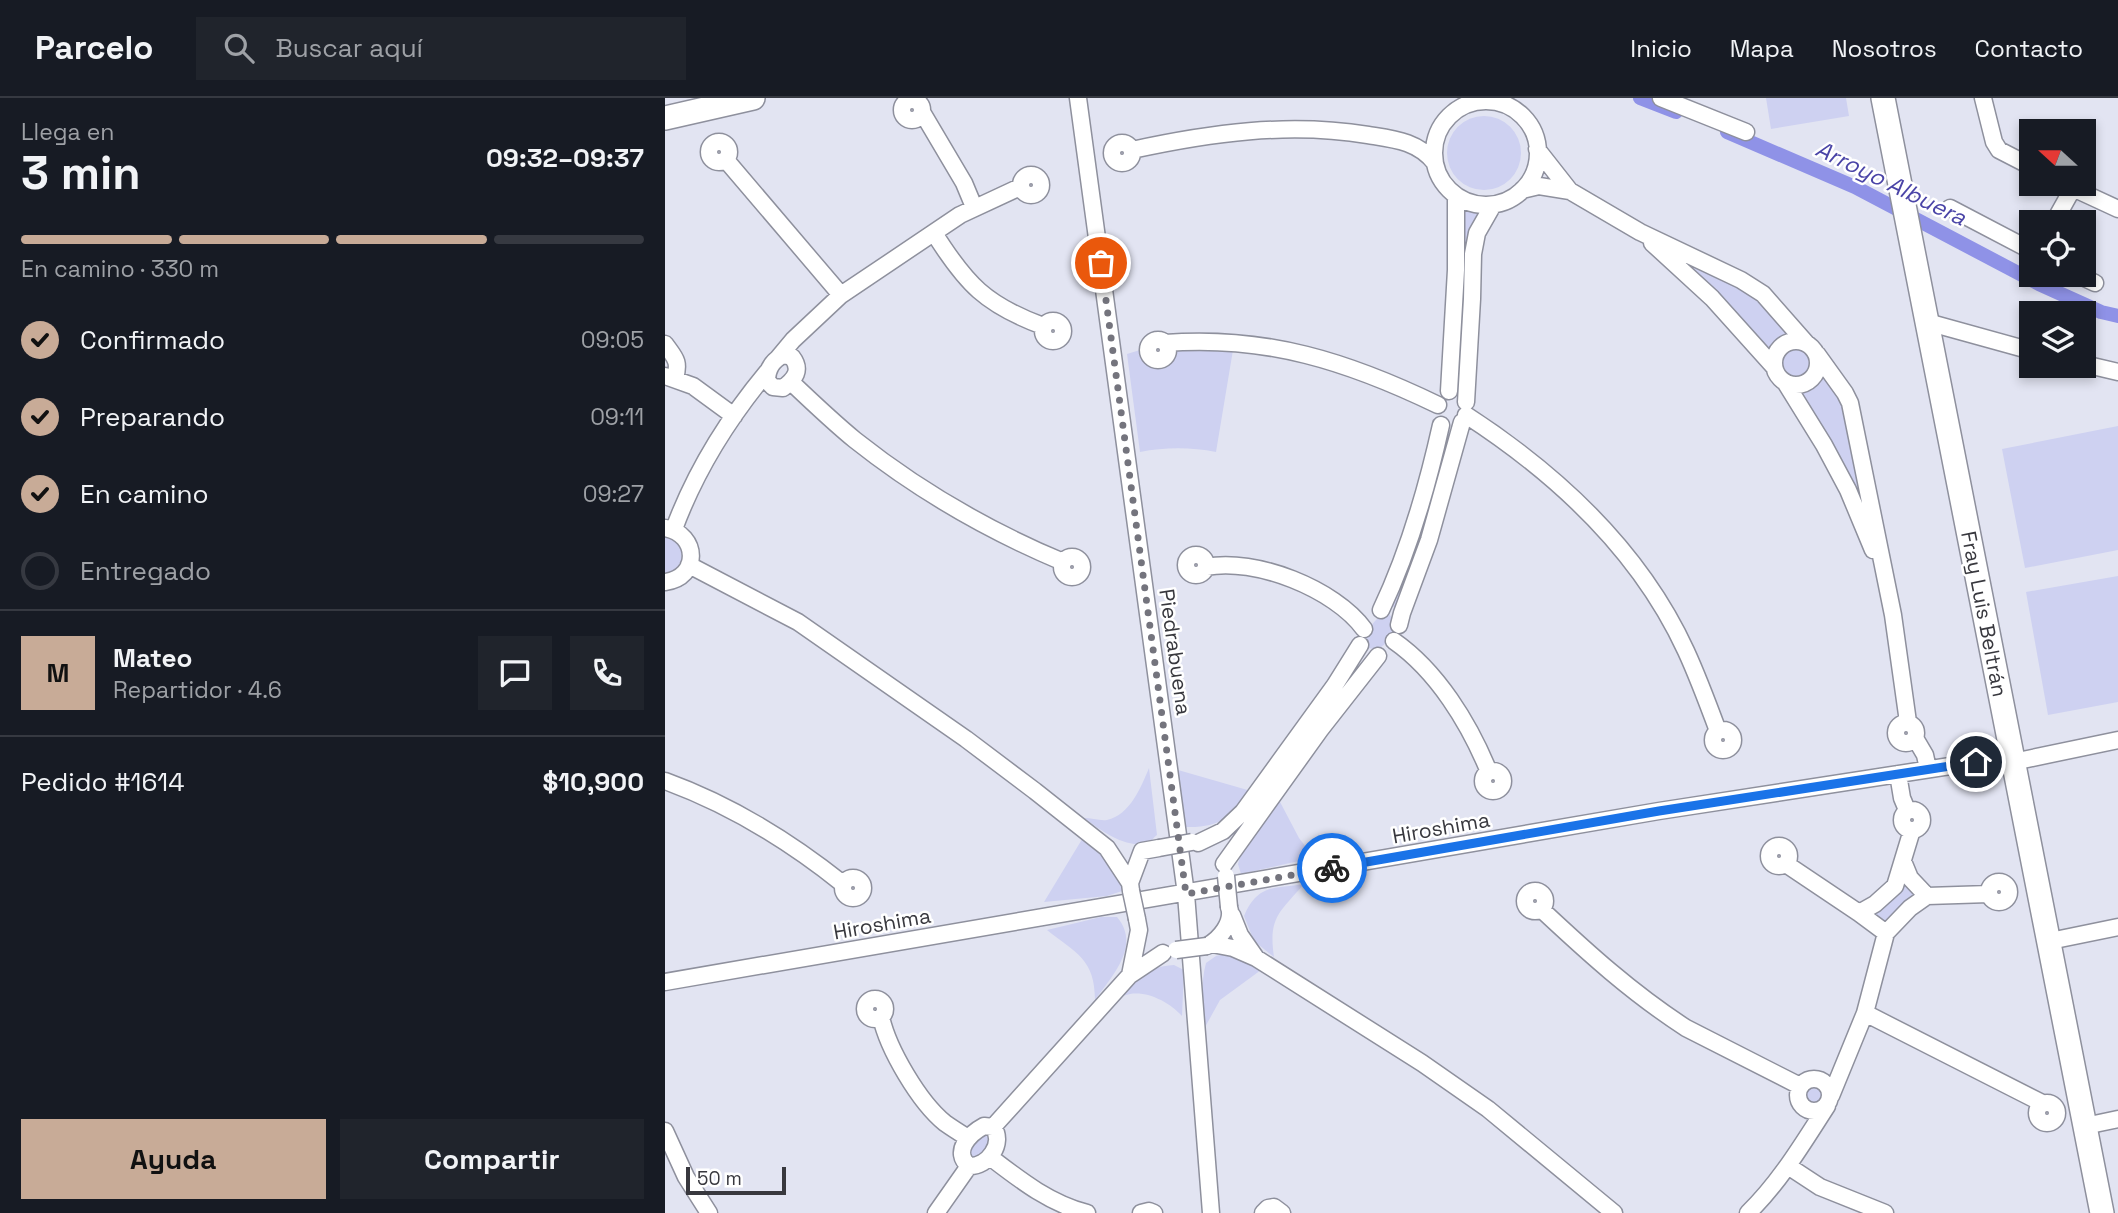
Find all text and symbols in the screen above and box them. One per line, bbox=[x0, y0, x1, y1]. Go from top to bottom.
search box bbox=[196, 17, 686, 80]
text: Parcelo bbox=[35, 27, 154, 69]
icon: search bbox=[220, 29, 258, 67]
text: Buscar aquí bbox=[276, 31, 423, 65]
text: Inicio bbox=[1630, 33, 1692, 64]
text: Mapa bbox=[1730, 33, 1794, 64]
text: Nosotros bbox=[1832, 33, 1937, 64]
text: Contacto bbox=[1975, 33, 2083, 64]
text: Llega en bbox=[21, 117, 114, 147]
north arrow bbox=[2019, 119, 2097, 196]
map controls bbox=[2019, 119, 2096, 378]
water label: Arroyo Albuera bbox=[1811, 134, 1972, 233]
text: 09:32–09:37 bbox=[486, 141, 644, 175]
text: 3 min bbox=[21, 144, 141, 202]
button: locate bbox=[2019, 210, 2096, 287]
pin bbox=[1071, 233, 1131, 293]
icon: bag bbox=[1082, 244, 1120, 282]
text: En camino · 330 m bbox=[21, 254, 219, 284]
button: layers bbox=[2019, 301, 2096, 378]
icon: check bbox=[21, 321, 59, 359]
text: Confirmado bbox=[80, 323, 225, 357]
text: 09:05 bbox=[581, 325, 644, 355]
icon: check bbox=[21, 398, 59, 436]
text: Preparando bbox=[80, 400, 225, 434]
text: 09:11 bbox=[590, 402, 644, 432]
icon: check bbox=[21, 475, 59, 513]
text: En camino bbox=[80, 477, 209, 511]
text: 09:27 bbox=[583, 479, 644, 509]
street label: Fray Luis Beltrán bbox=[1955, 529, 2014, 699]
text: Entregado bbox=[80, 554, 211, 588]
street label: Piedrabuena bbox=[1153, 587, 1198, 717]
button: chat bbox=[478, 636, 552, 710]
button: phone bbox=[570, 636, 644, 710]
text: Mateo bbox=[113, 641, 192, 675]
text: M bbox=[47, 656, 69, 690]
text: Repartidor · 4.6 bbox=[113, 675, 282, 705]
pin bbox=[1946, 732, 2006, 792]
icon: home bbox=[1957, 743, 1995, 781]
text: Pedido #1614 bbox=[21, 765, 184, 799]
text: $10,900 bbox=[543, 765, 644, 799]
street label: Hiroshima bbox=[1390, 806, 1492, 849]
courier bbox=[1297, 833, 1367, 903]
icon: bike bbox=[1313, 849, 1351, 887]
street label: Hiroshima bbox=[831, 902, 933, 945]
button: Ayuda bbox=[21, 1119, 326, 1199]
button: Compartir bbox=[340, 1119, 644, 1199]
scale bar bbox=[686, 1164, 786, 1196]
text: 50 m bbox=[697, 1166, 742, 1191]

